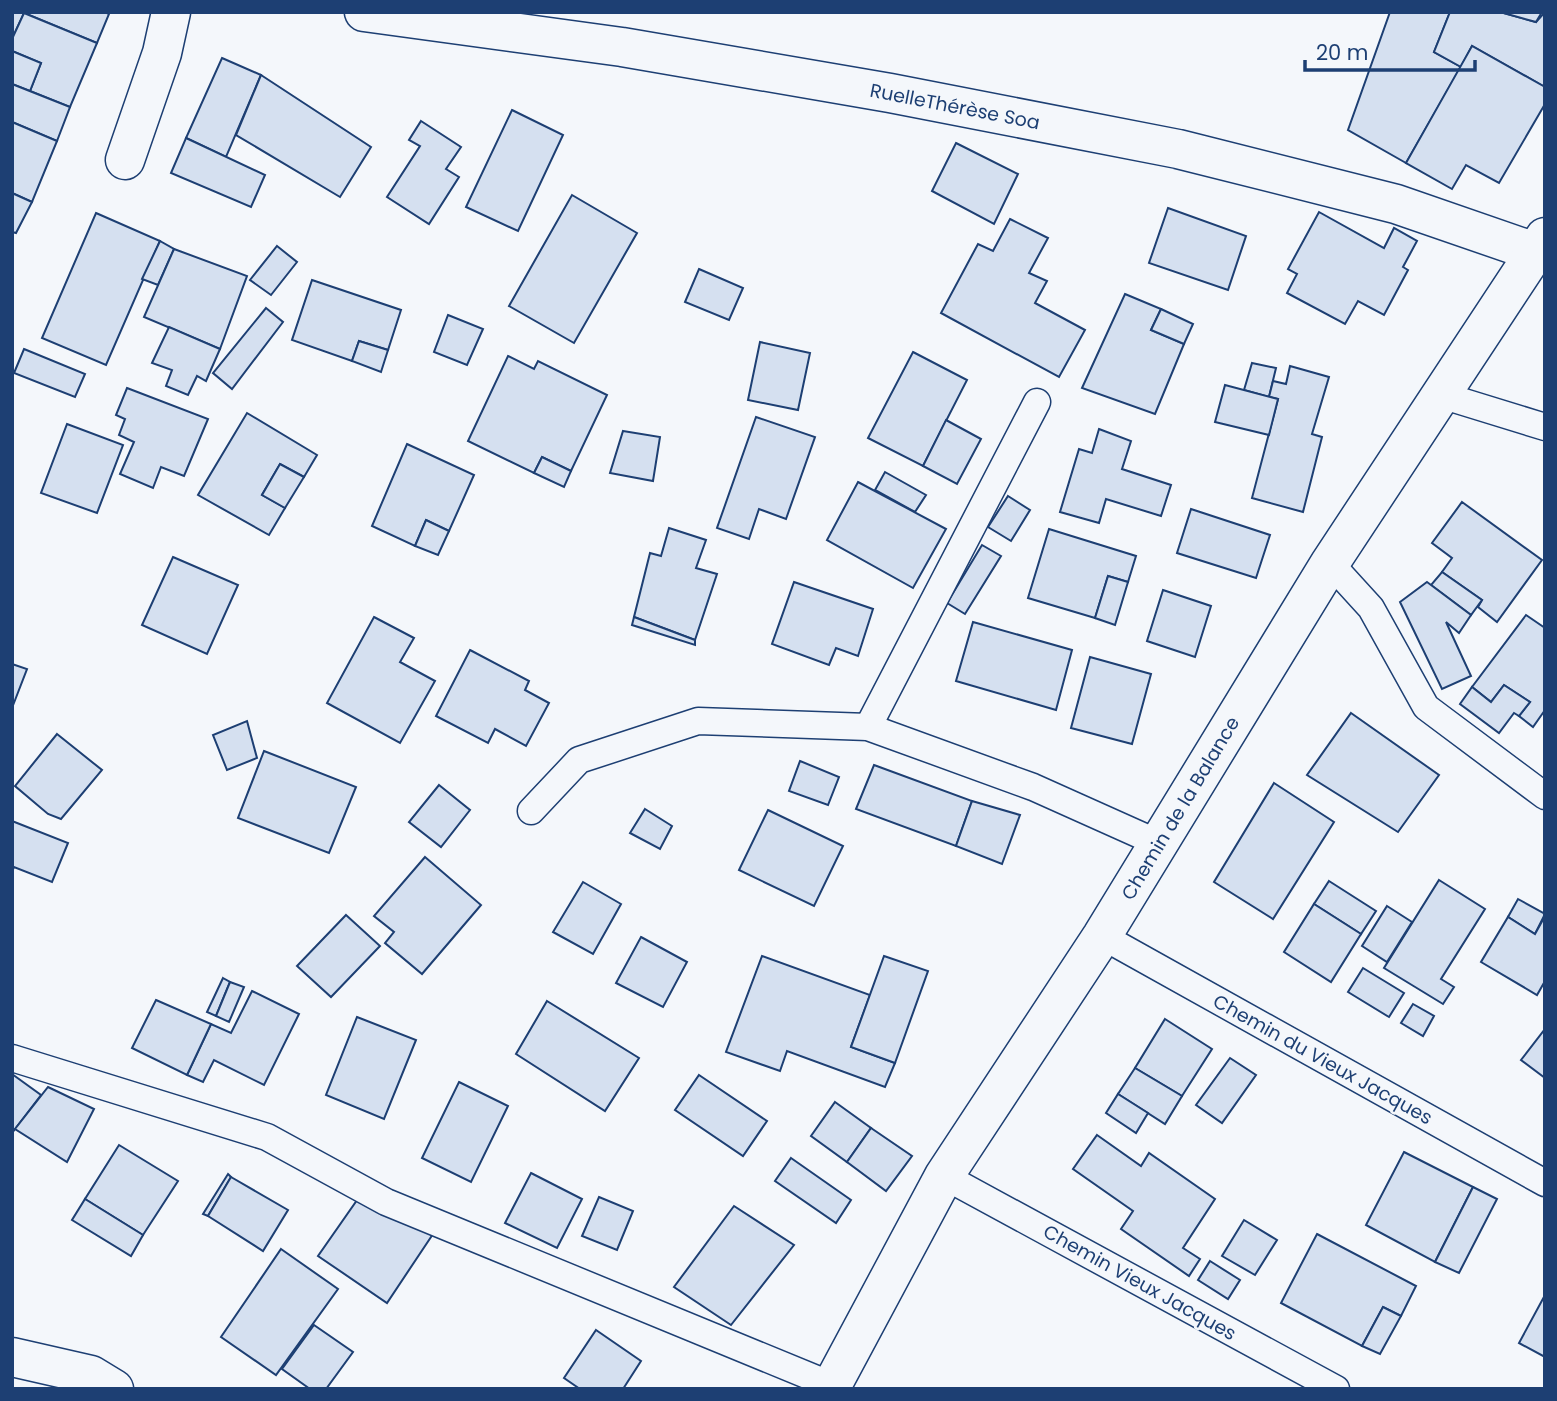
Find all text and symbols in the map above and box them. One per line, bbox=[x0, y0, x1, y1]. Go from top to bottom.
scale bar bbox=[1305, 28, 1475, 72]
text: 20 m bbox=[1316, 38, 1369, 67]
street label: RuelleThérèse Soa bbox=[868, 77, 1042, 136]
street label: Chemin de la Balance bbox=[1115, 711, 1246, 905]
street label: Chemin du Vieux Jacques bbox=[1208, 988, 1437, 1131]
street label: Chemin Vieux Jacques bbox=[1038, 1218, 1241, 1347]

